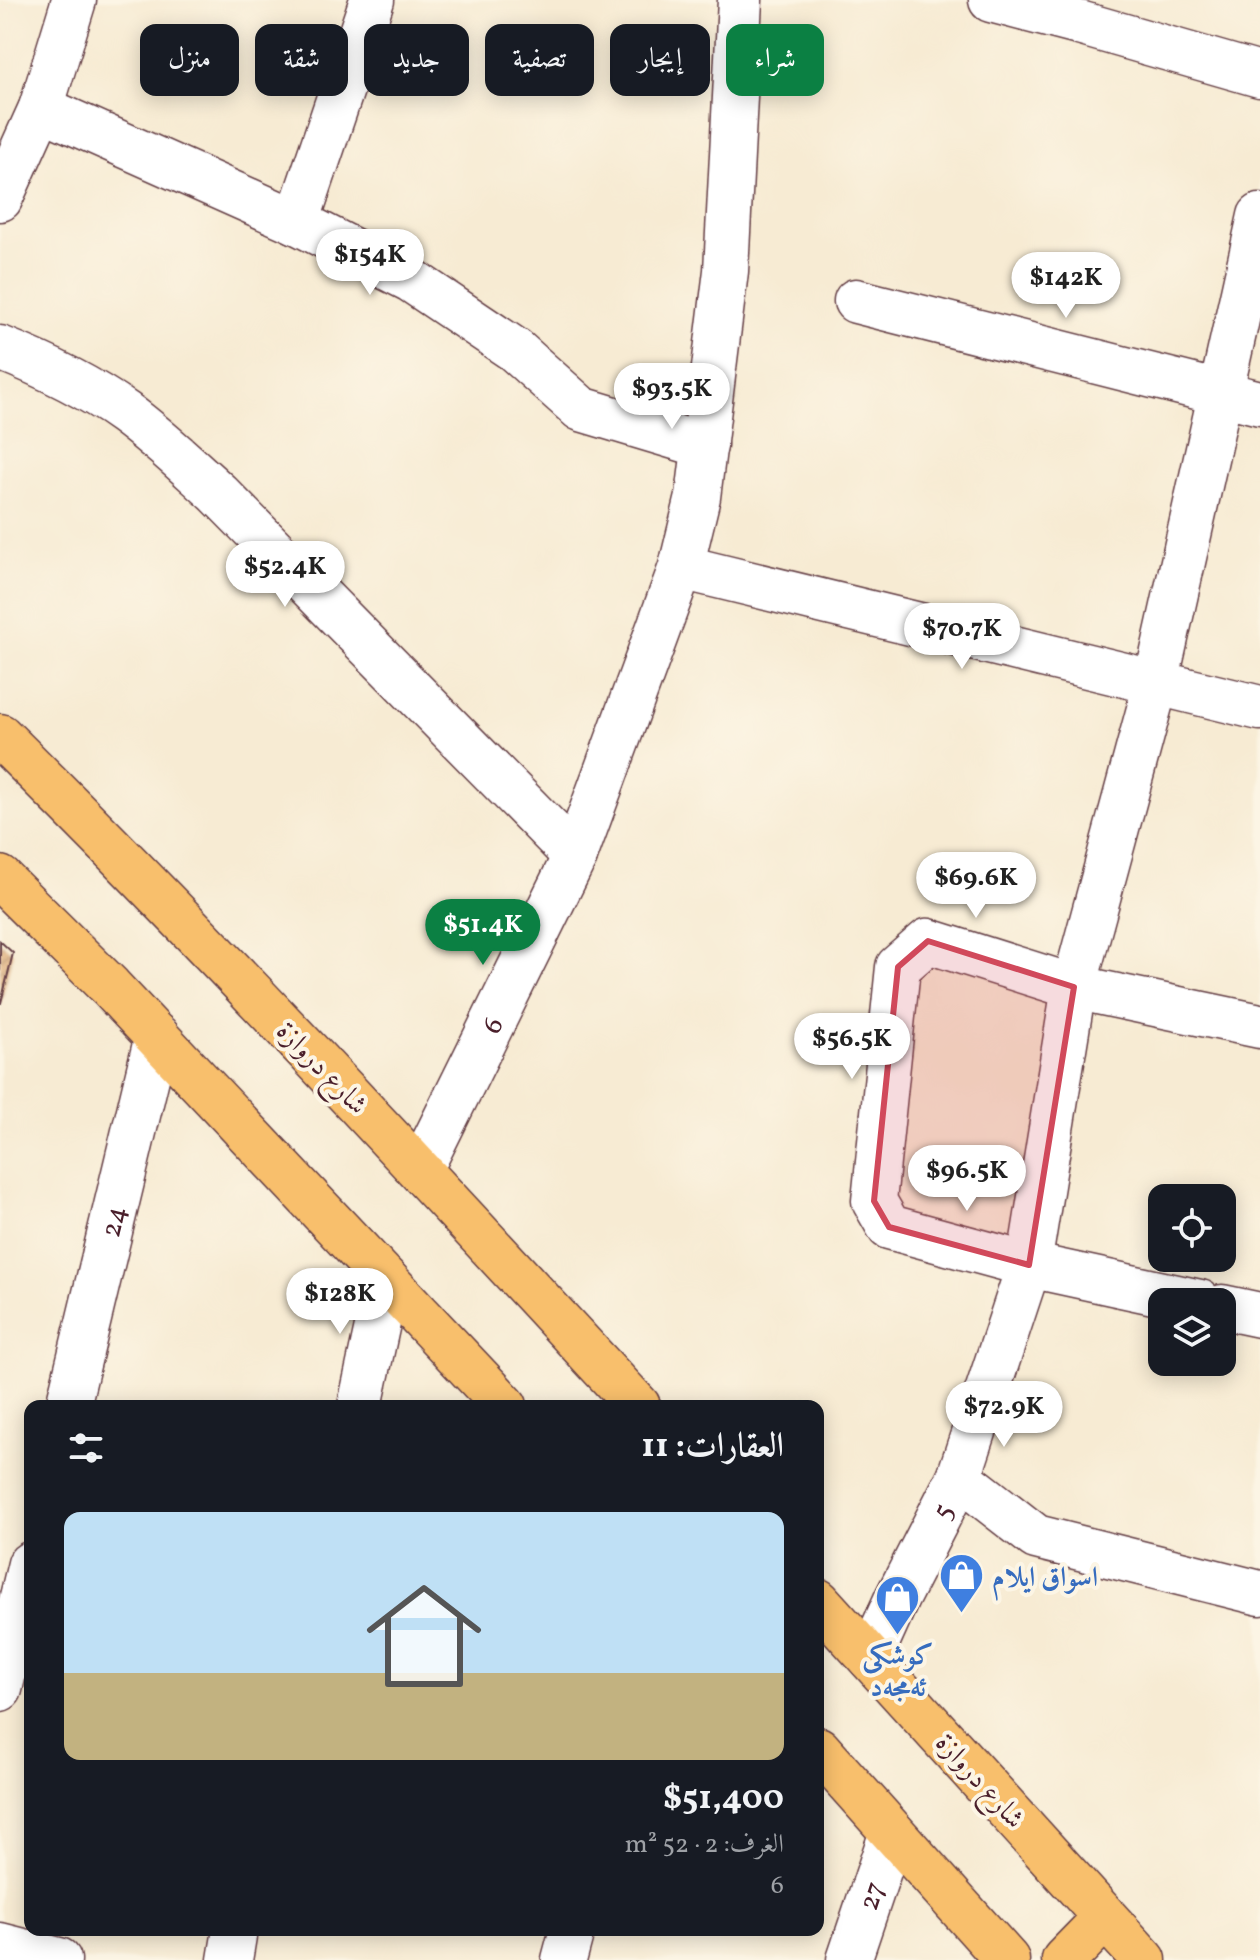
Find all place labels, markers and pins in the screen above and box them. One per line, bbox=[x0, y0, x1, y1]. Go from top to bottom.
pin: $154K bbox=[314, 229, 426, 297]
pin: $142K bbox=[1010, 252, 1122, 320]
pin: $93.5K bbox=[607, 363, 737, 431]
pin: $52.4K bbox=[220, 541, 350, 609]
pin: $70.7K bbox=[897, 603, 1027, 671]
pin: $69.6K bbox=[911, 852, 1041, 920]
pin: $51.4K bbox=[418, 899, 548, 967]
pin: $56.5K bbox=[787, 1013, 917, 1081]
pin: $96.5K bbox=[902, 1145, 1032, 1213]
pin: $128K bbox=[284, 1268, 396, 1336]
pin: $72.9K bbox=[939, 1381, 1069, 1449]
shop icon: اسواق ایلام bbox=[937, 1552, 985, 1615]
place label: اسواق ایلام bbox=[992, 1559, 1098, 1601]
shop icon: کوشکی ئەمجەد bbox=[874, 1573, 922, 1636]
place label: کوشکی ئەمجەد bbox=[863, 1637, 933, 1708]

